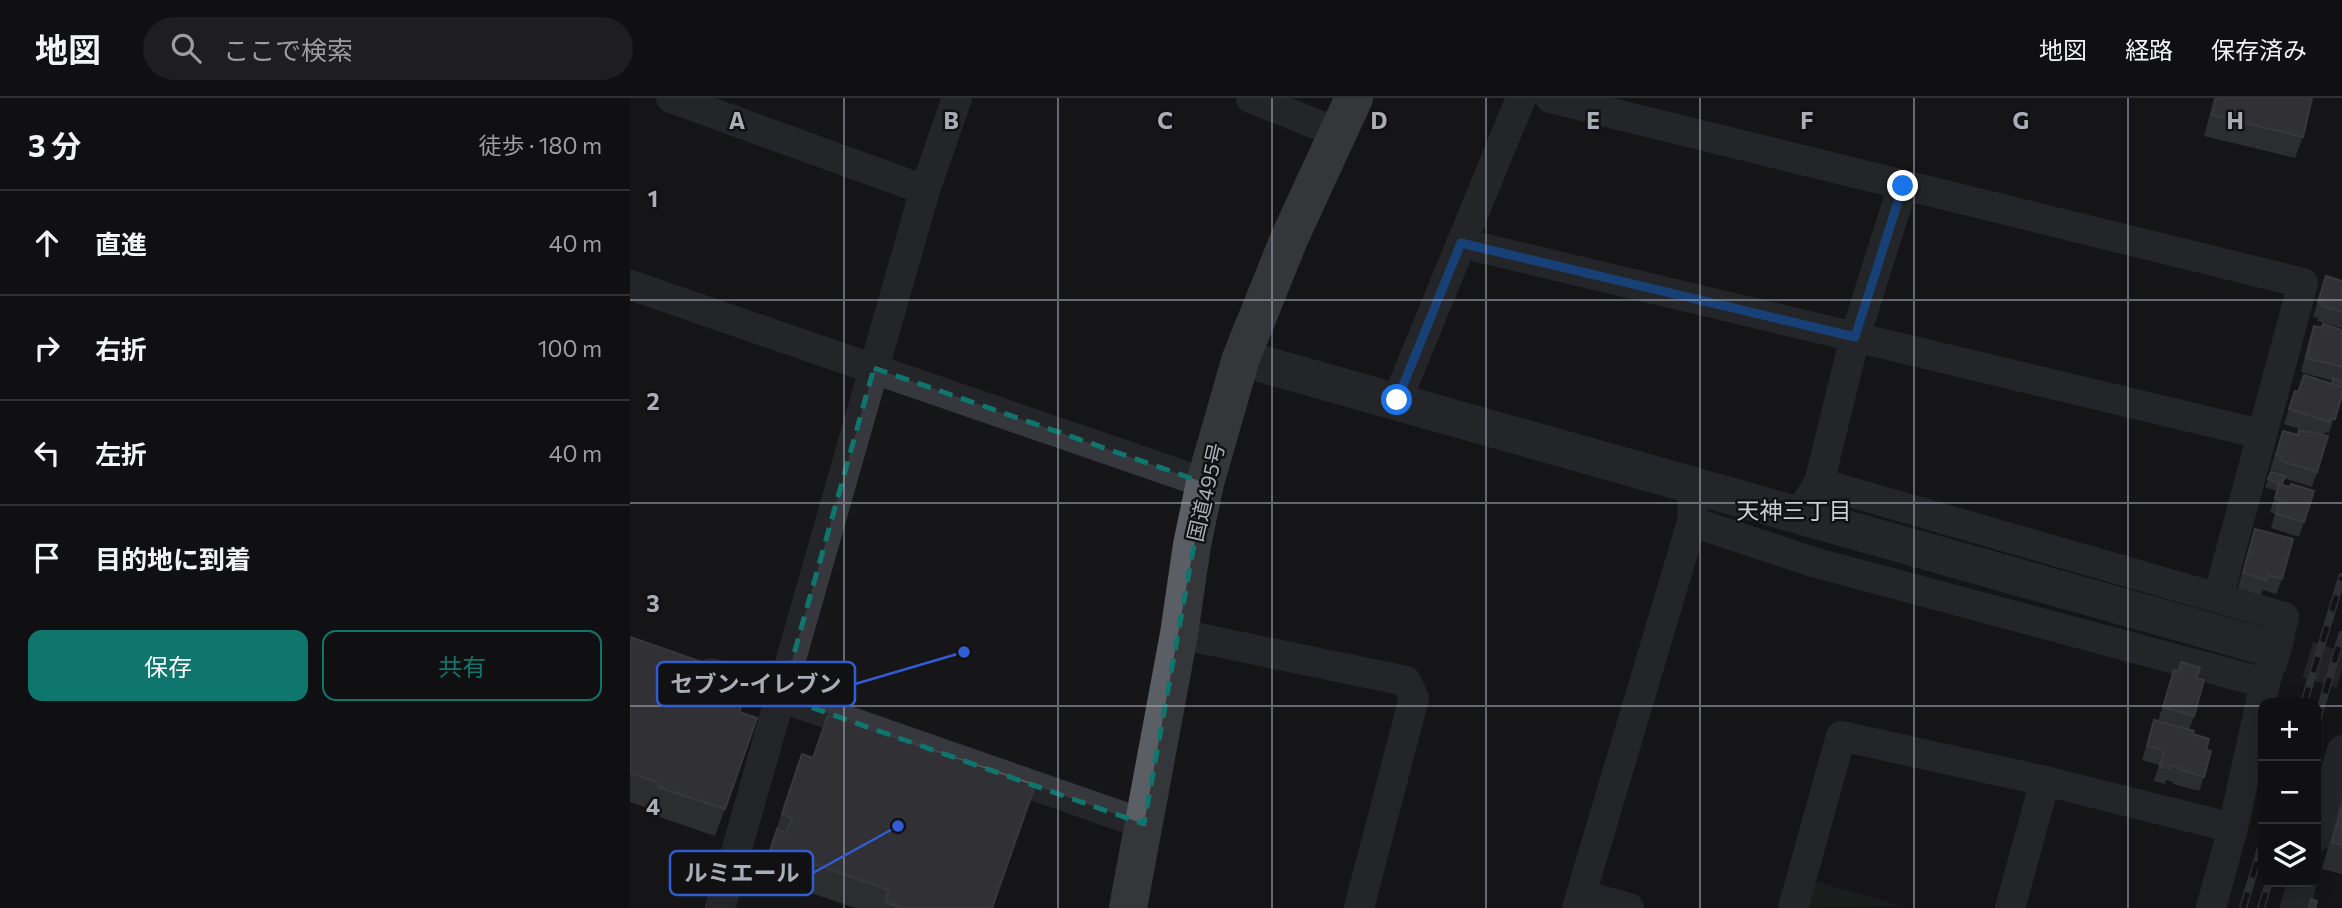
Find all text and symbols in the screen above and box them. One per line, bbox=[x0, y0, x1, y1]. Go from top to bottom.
search box bbox=[143, 17, 633, 80]
text: 地図 bbox=[35, 28, 101, 69]
icon: search bbox=[167, 29, 205, 67]
text: ここで検索 bbox=[223, 34, 353, 65]
text: 地図 bbox=[2039, 35, 2087, 64]
text: 経路 bbox=[2125, 35, 2173, 64]
text: 保存済み bbox=[2211, 35, 2307, 64]
text: A bbox=[729, 106, 746, 134]
text: B bbox=[943, 106, 959, 134]
text: C bbox=[1157, 106, 1173, 134]
text: D bbox=[1371, 106, 1388, 134]
text: E bbox=[1586, 106, 1600, 134]
text: F bbox=[1800, 106, 1814, 134]
text: G bbox=[2013, 106, 2029, 134]
text: H bbox=[2226, 106, 2244, 134]
text: 3 分 bbox=[28, 126, 81, 163]
text: 徒歩 · 180 m bbox=[478, 131, 602, 159]
route end bbox=[1887, 170, 1918, 201]
text: 1 bbox=[648, 184, 658, 212]
icon: ahead bbox=[28, 224, 66, 262]
text: 直進 bbox=[95, 228, 147, 259]
text: 40 m bbox=[549, 229, 602, 257]
icon: right bbox=[28, 329, 66, 367]
text: 右折 bbox=[95, 333, 147, 364]
text: 100 m bbox=[538, 334, 602, 362]
route start bbox=[1381, 384, 1412, 415]
text: 2 bbox=[646, 387, 660, 415]
icon: left bbox=[28, 434, 66, 472]
text: 左折 bbox=[95, 438, 147, 469]
text: 40 m bbox=[549, 439, 602, 467]
street label: 国道495号 bbox=[1182, 440, 1228, 544]
district label: 天神三丁目 bbox=[1737, 496, 1852, 524]
icon: arrive bbox=[28, 539, 66, 577]
text: 目的地に到着 bbox=[95, 543, 251, 574]
text: 3 bbox=[646, 589, 660, 617]
button: 保存 bbox=[28, 630, 308, 701]
button: 共有 bbox=[322, 630, 602, 701]
callout: セブン-イレブン bbox=[657, 662, 855, 706]
text: セブン-イレブン bbox=[671, 669, 841, 697]
map controls bbox=[2258, 698, 2321, 887]
button: + bbox=[2258, 698, 2321, 761]
button: − bbox=[2258, 761, 2321, 824]
text: 4 bbox=[646, 792, 660, 820]
button: layers bbox=[2258, 824, 2321, 887]
callout: ルミエール bbox=[670, 851, 813, 895]
text: ルミエール bbox=[685, 858, 800, 886]

